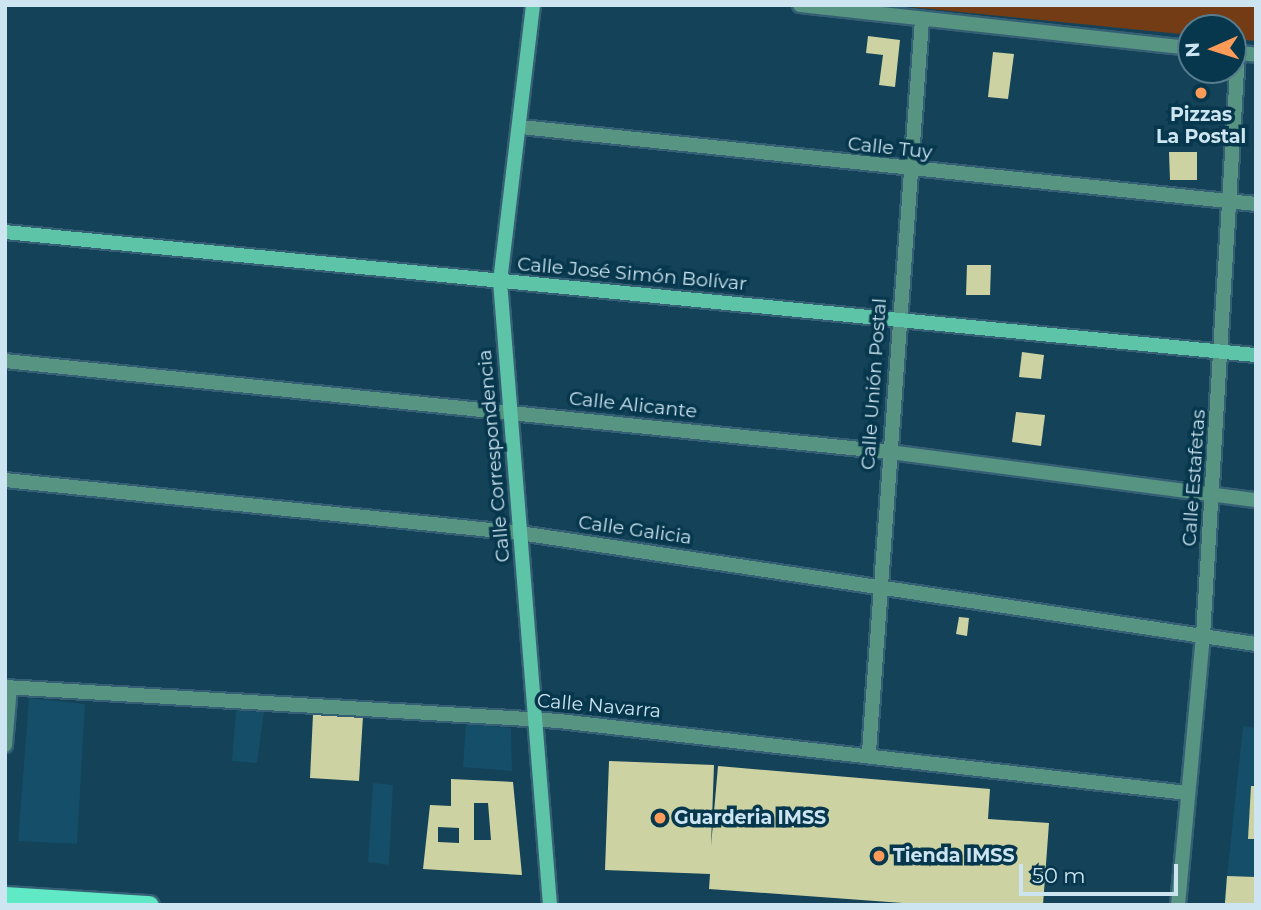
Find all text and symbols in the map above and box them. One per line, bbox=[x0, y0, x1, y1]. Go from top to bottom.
north arrow bbox=[1177, 14, 1247, 84]
text: N bbox=[1181, 42, 1204, 58]
marker: Pizzas La Postal bbox=[1193, 85, 1209, 101]
place label: Pizzas La Postal bbox=[1156, 104, 1246, 148]
street label: Calle Tuy bbox=[847, 132, 933, 164]
street label: Calle José Simón Bolívar bbox=[516, 253, 748, 295]
street label: Calle Unión Postal bbox=[857, 297, 891, 471]
street label: Calle Correspondencia bbox=[473, 349, 515, 563]
street label: Calle Alicante bbox=[568, 387, 698, 423]
street label: Calle Estafetas bbox=[1178, 409, 1210, 547]
street label: Calle Galicia bbox=[577, 511, 693, 549]
street label: Calle Navarra bbox=[536, 689, 662, 723]
place label: Guarderia IMSS bbox=[674, 807, 826, 829]
marker: Guarderia IMSS bbox=[652, 810, 668, 826]
place label: Tienda IMSS bbox=[893, 845, 1015, 867]
marker: Tienda IMSS bbox=[871, 848, 887, 864]
scale bar bbox=[1023, 850, 1182, 894]
text: 50 m bbox=[1032, 863, 1086, 888]

